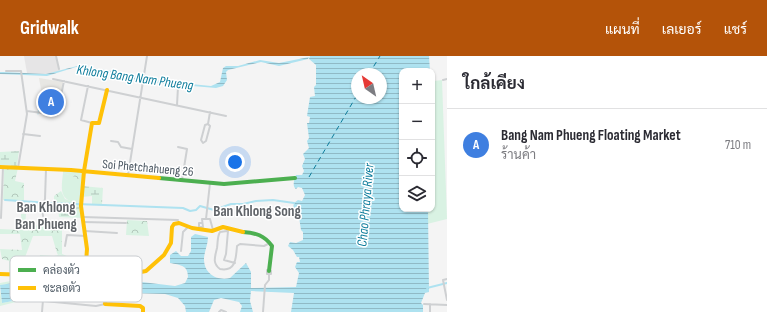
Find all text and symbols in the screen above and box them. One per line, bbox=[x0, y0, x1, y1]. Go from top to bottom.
text: Gridwalk bbox=[20, 17, 79, 40]
text: แผนที่ bbox=[605, 21, 640, 38]
text: เลเยอร์ bbox=[662, 21, 702, 38]
text: แชร์ bbox=[724, 21, 747, 38]
water label: Khlong Bang Nam Phueng bbox=[75, 61, 195, 94]
north arrow bbox=[351, 68, 387, 104]
map controls bbox=[399, 68, 435, 212]
button: + bbox=[399, 68, 435, 104]
text: ใกล้เคียง bbox=[463, 74, 525, 94]
pin: A bbox=[38, 87, 64, 117]
button: − bbox=[399, 104, 435, 140]
text: Bang Nam Phueng Floating Market bbox=[501, 126, 681, 145]
text: A bbox=[473, 137, 479, 153]
text: 710 m bbox=[725, 137, 751, 153]
button: locate bbox=[399, 140, 435, 176]
text: ร้านค้า bbox=[501, 147, 536, 163]
your location bbox=[225, 152, 245, 172]
street label: Soi Phetchahueng 26 bbox=[102, 156, 194, 180]
water label: Chao Phraya River bbox=[353, 162, 378, 247]
button: layers bbox=[399, 176, 435, 212]
district label: Ban Khlong Ban Phueng bbox=[15, 198, 78, 234]
district label: Ban Khlong Song bbox=[213, 202, 301, 221]
legend bbox=[10, 256, 142, 302]
text: คล่องตัว bbox=[43, 263, 80, 277]
text: ชะลอตัว bbox=[43, 281, 81, 295]

